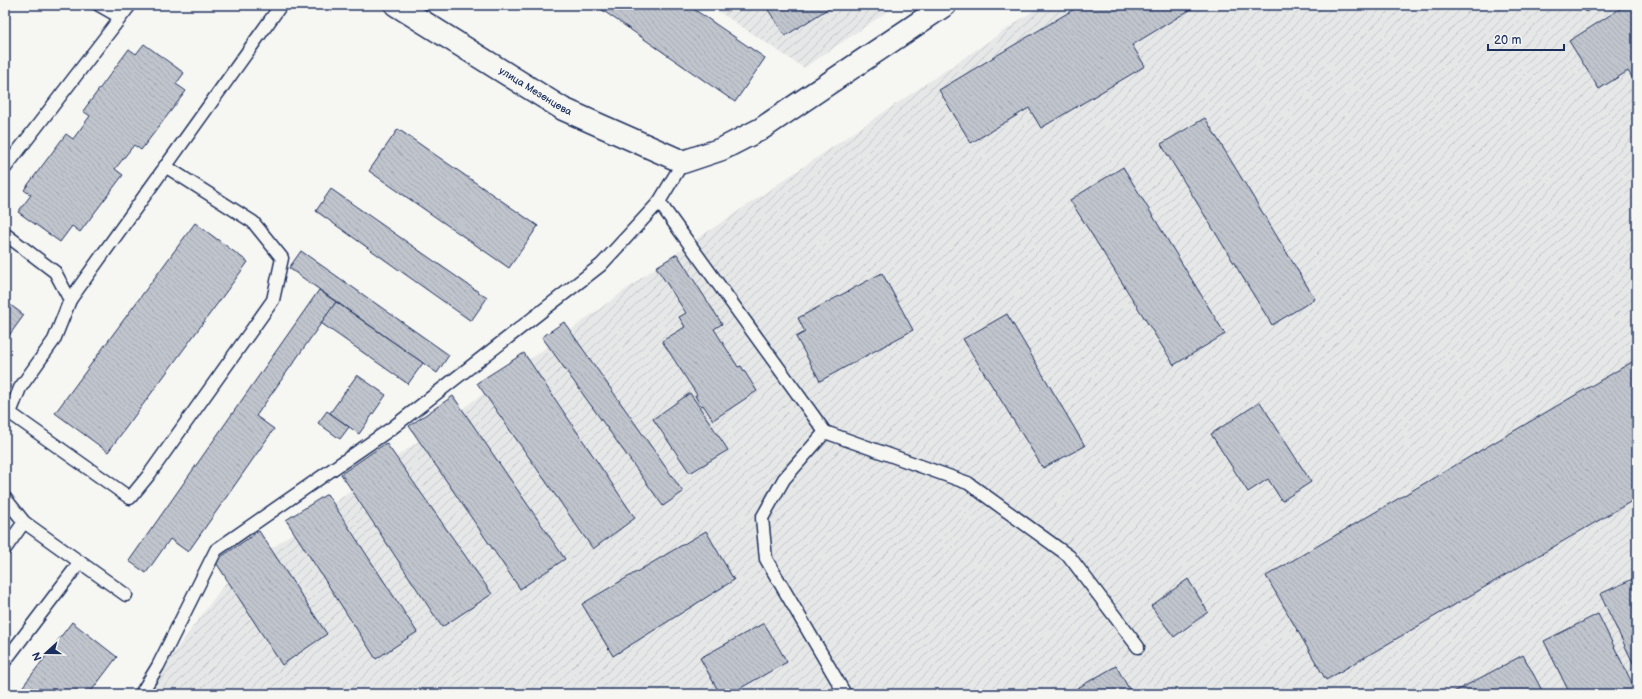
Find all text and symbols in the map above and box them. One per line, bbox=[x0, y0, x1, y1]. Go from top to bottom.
scale bar bbox=[1488, 26, 1564, 52]
text: 20 m bbox=[1494, 33, 1521, 48]
street label: улица Мезенцева bbox=[497, 65, 574, 118]
north arrow bbox=[26, 633, 66, 673]
text: N bbox=[30, 650, 45, 663]

